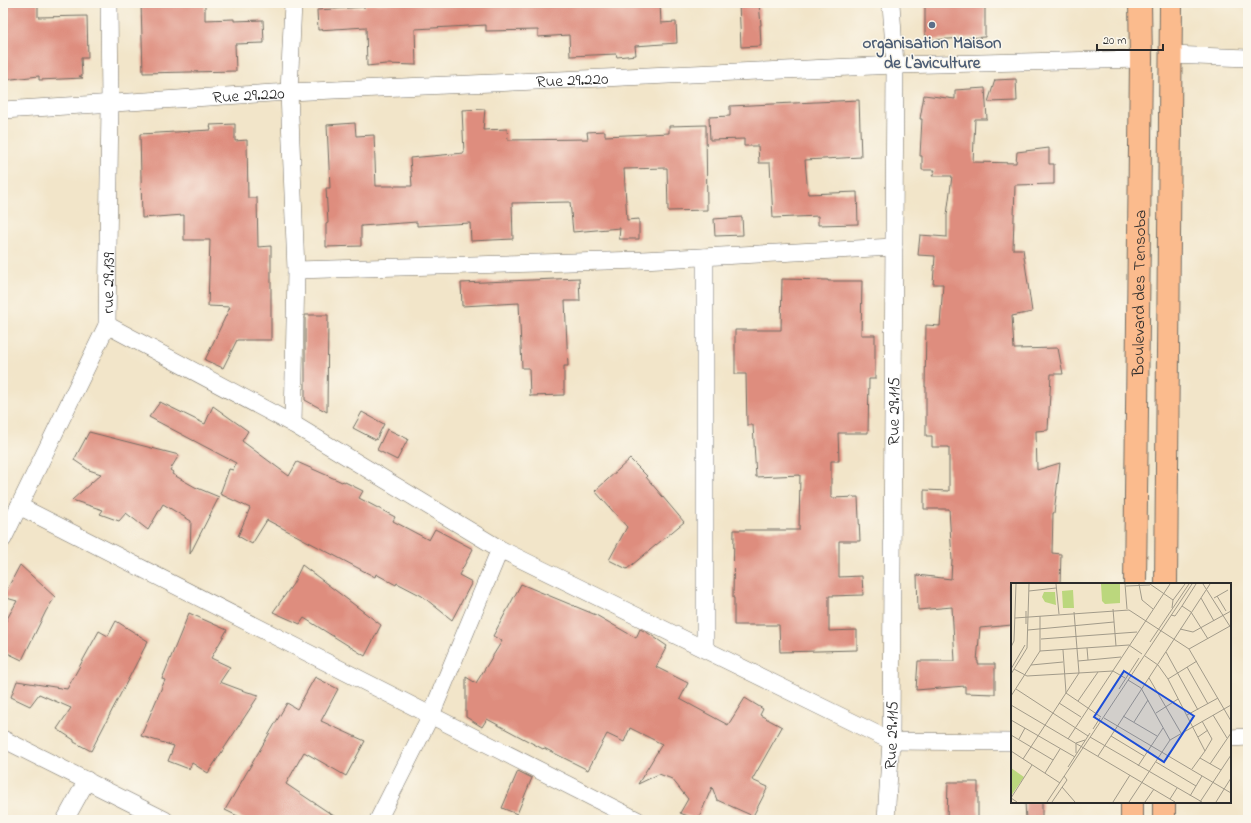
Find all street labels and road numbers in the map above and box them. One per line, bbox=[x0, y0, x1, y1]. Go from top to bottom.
street label: Rue 29.220 bbox=[536, 67, 609, 95]
street label: Rue 29.220 bbox=[212, 81, 285, 111]
street label: Boulevard des Tensoba bbox=[1126, 210, 1153, 377]
street label: rue 29.139 bbox=[96, 252, 122, 314]
street label: Rue 29.115 bbox=[882, 377, 907, 446]
street label: Rue 29.115 bbox=[878, 701, 905, 770]

